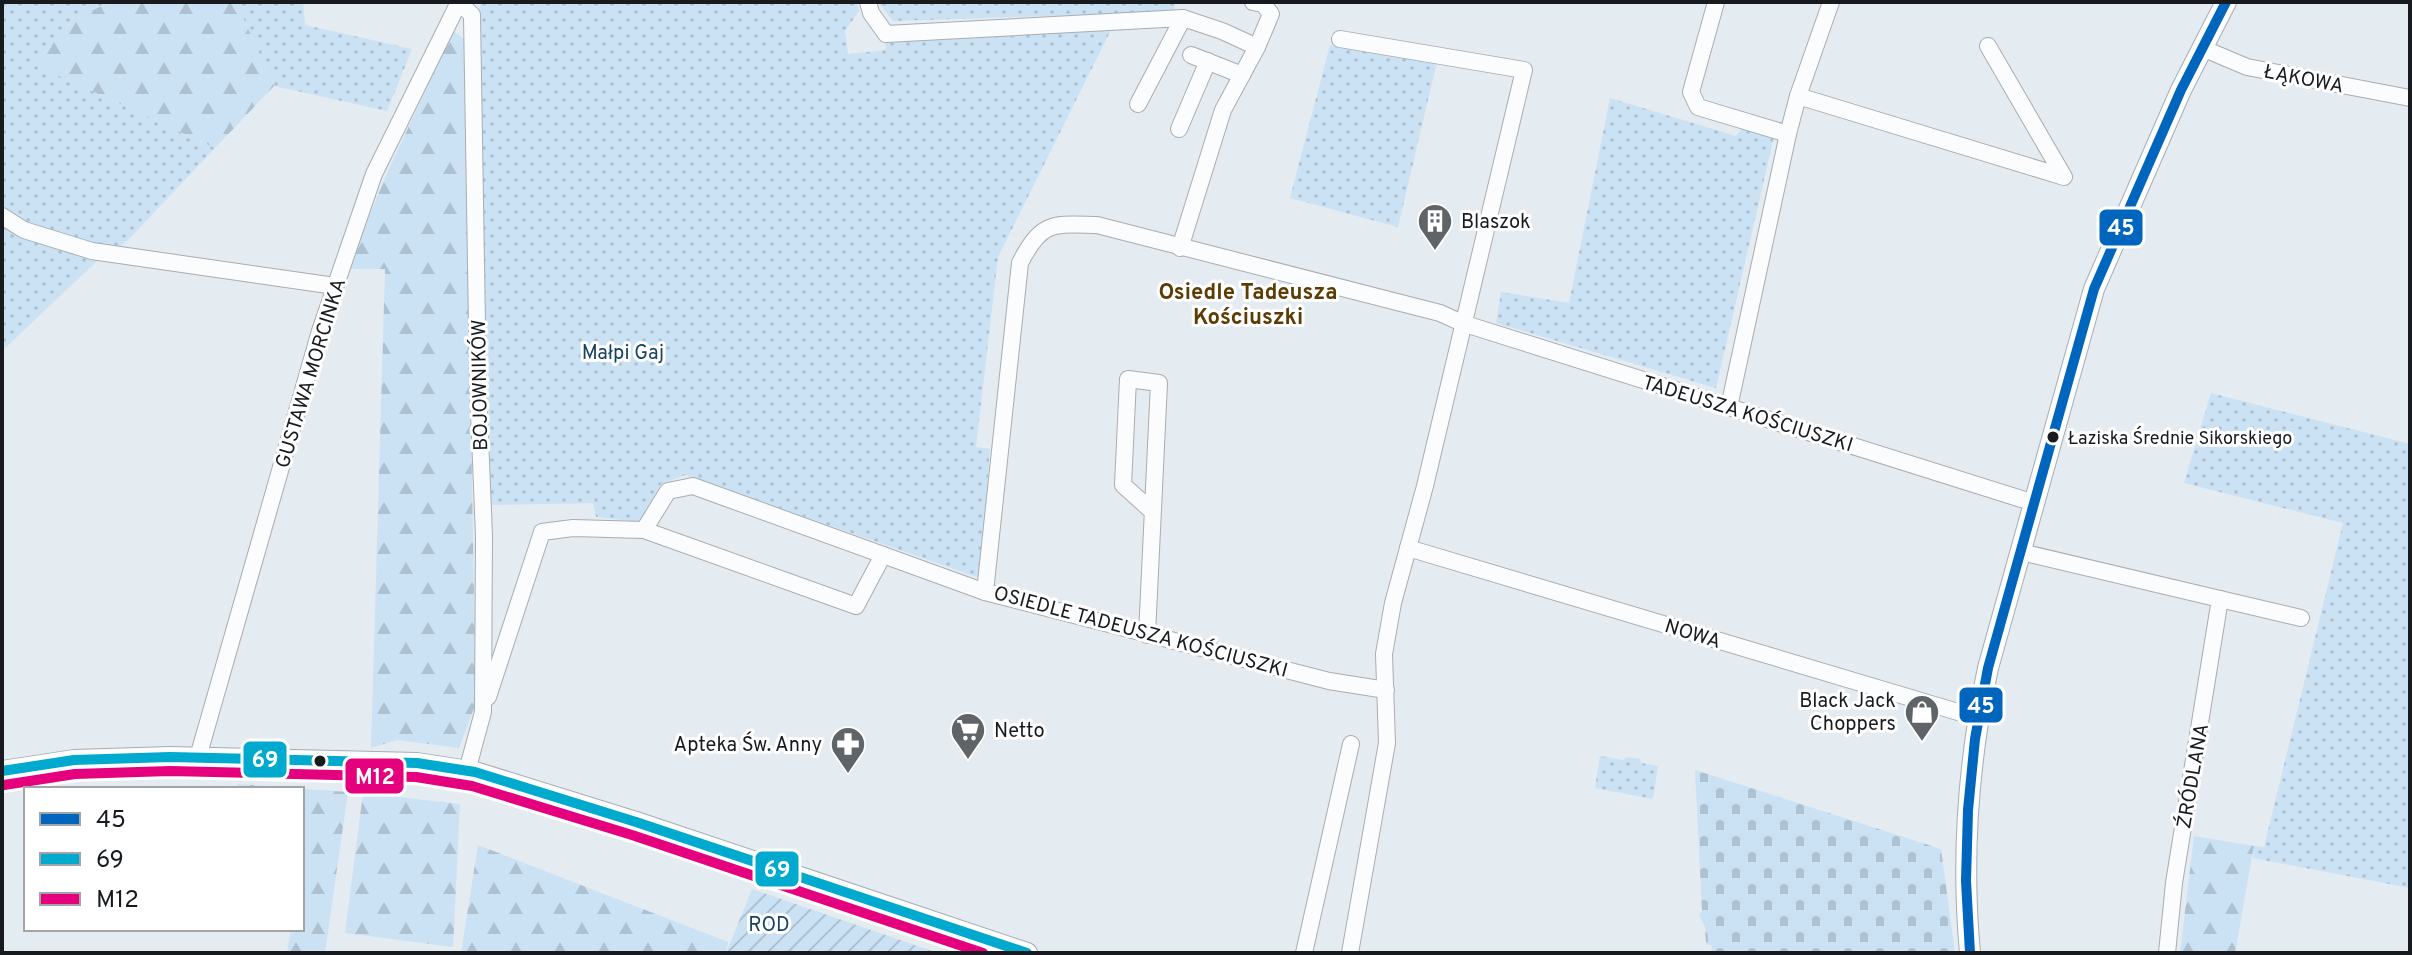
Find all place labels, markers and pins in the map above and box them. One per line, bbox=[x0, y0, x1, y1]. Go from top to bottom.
building icon: Blaszok bbox=[1416, 202, 1454, 252]
place label: Blaszok bbox=[1461, 210, 1531, 236]
place label: Łaziska Średnie Sikorskiego bbox=[2068, 426, 2292, 451]
marker: Łaziska Średnie Sikorskiego bbox=[2045, 429, 2061, 445]
place label: Black Jack Choppers bbox=[1799, 689, 1896, 738]
shop icon: Black Jack Choppers bbox=[1903, 693, 1941, 743]
supermarket icon: Netto bbox=[949, 711, 987, 761]
place label: Netto bbox=[994, 719, 1045, 745]
pharmacy icon: Apteka Św. Anny bbox=[829, 725, 867, 775]
place label: Apteka Św. Anny bbox=[674, 731, 822, 759]
unlabelled marker bbox=[312, 753, 328, 769]

